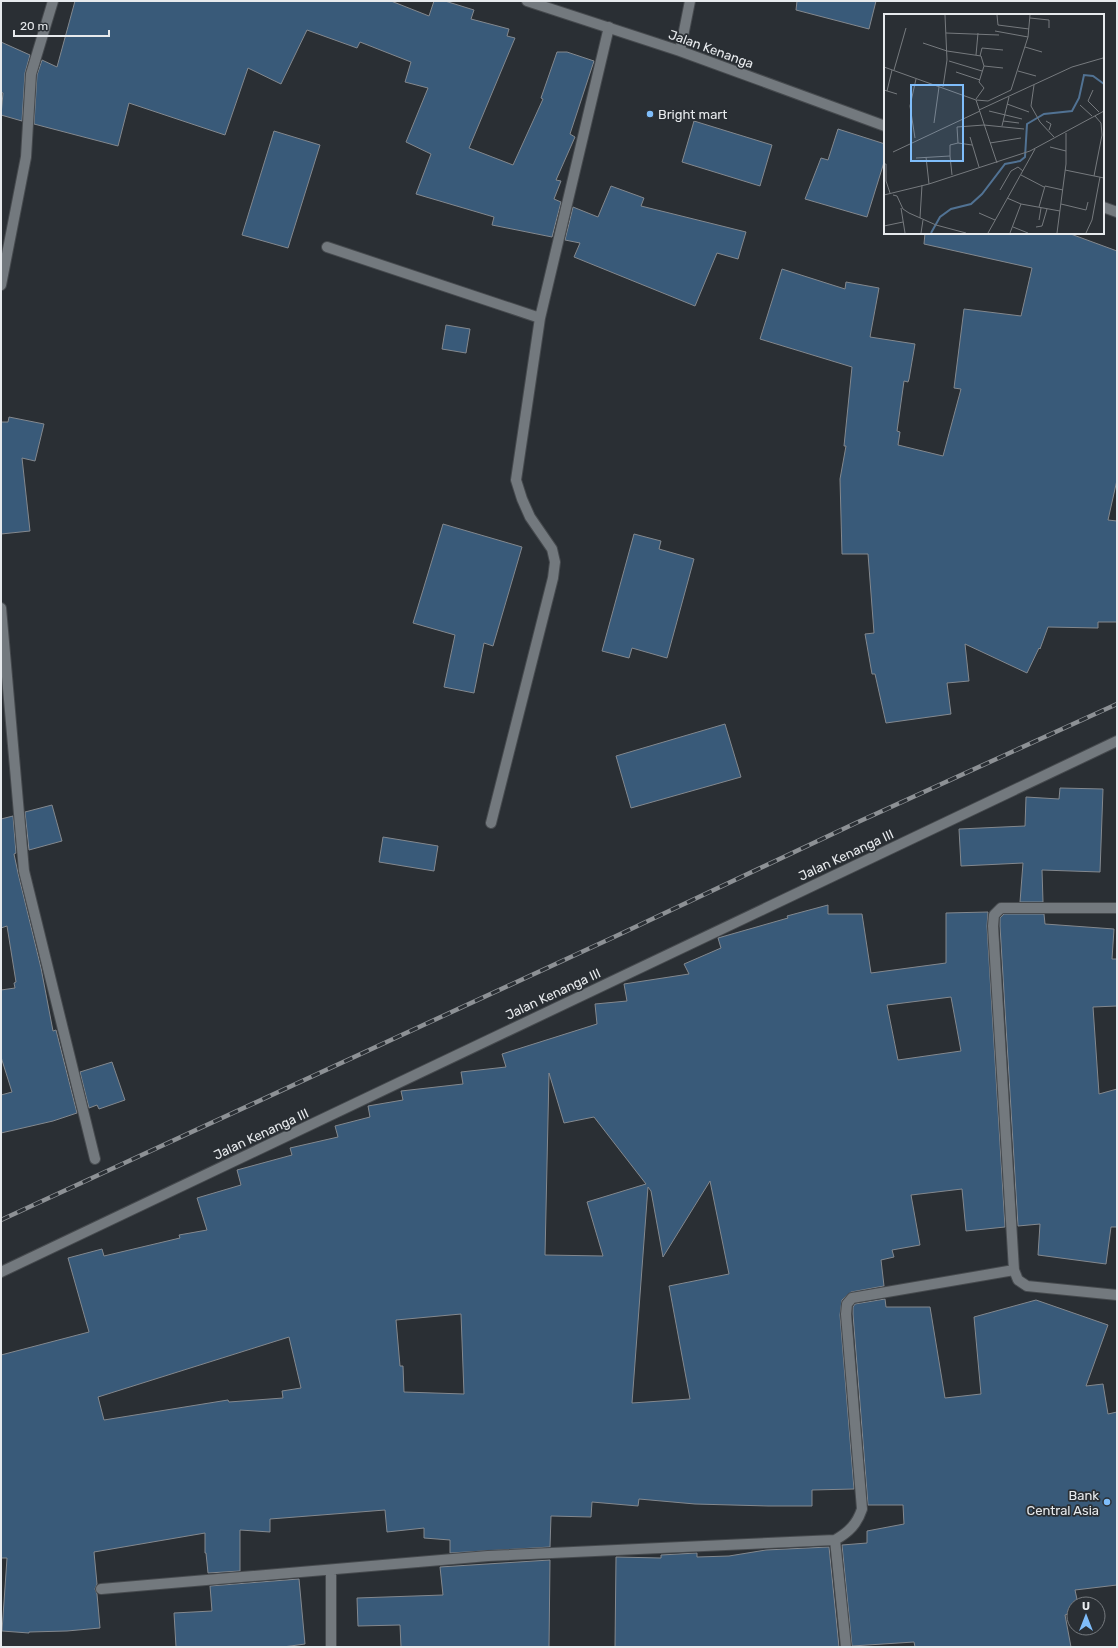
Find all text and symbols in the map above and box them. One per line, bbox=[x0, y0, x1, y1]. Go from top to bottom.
scale bar bbox=[14, 12, 109, 38]
inset map bbox=[884, 14, 1104, 234]
text: 20 m bbox=[20, 19, 48, 33]
street label: Jalan Kenanga bbox=[666, 27, 756, 72]
place label: Bright mart bbox=[658, 107, 727, 123]
marker: Bright mart bbox=[645, 109, 655, 119]
street label: Jalan Kenanga III bbox=[796, 826, 896, 885]
street label: Jalan Kenanga III bbox=[503, 965, 603, 1024]
street label: Jalan Kenanga III bbox=[211, 1105, 311, 1164]
place label: Bank Central Asia bbox=[1027, 1488, 1099, 1518]
marker: Bank Central Asia bbox=[1102, 1497, 1112, 1507]
north arrow bbox=[1066, 1596, 1106, 1636]
text: U bbox=[1082, 1600, 1090, 1613]

